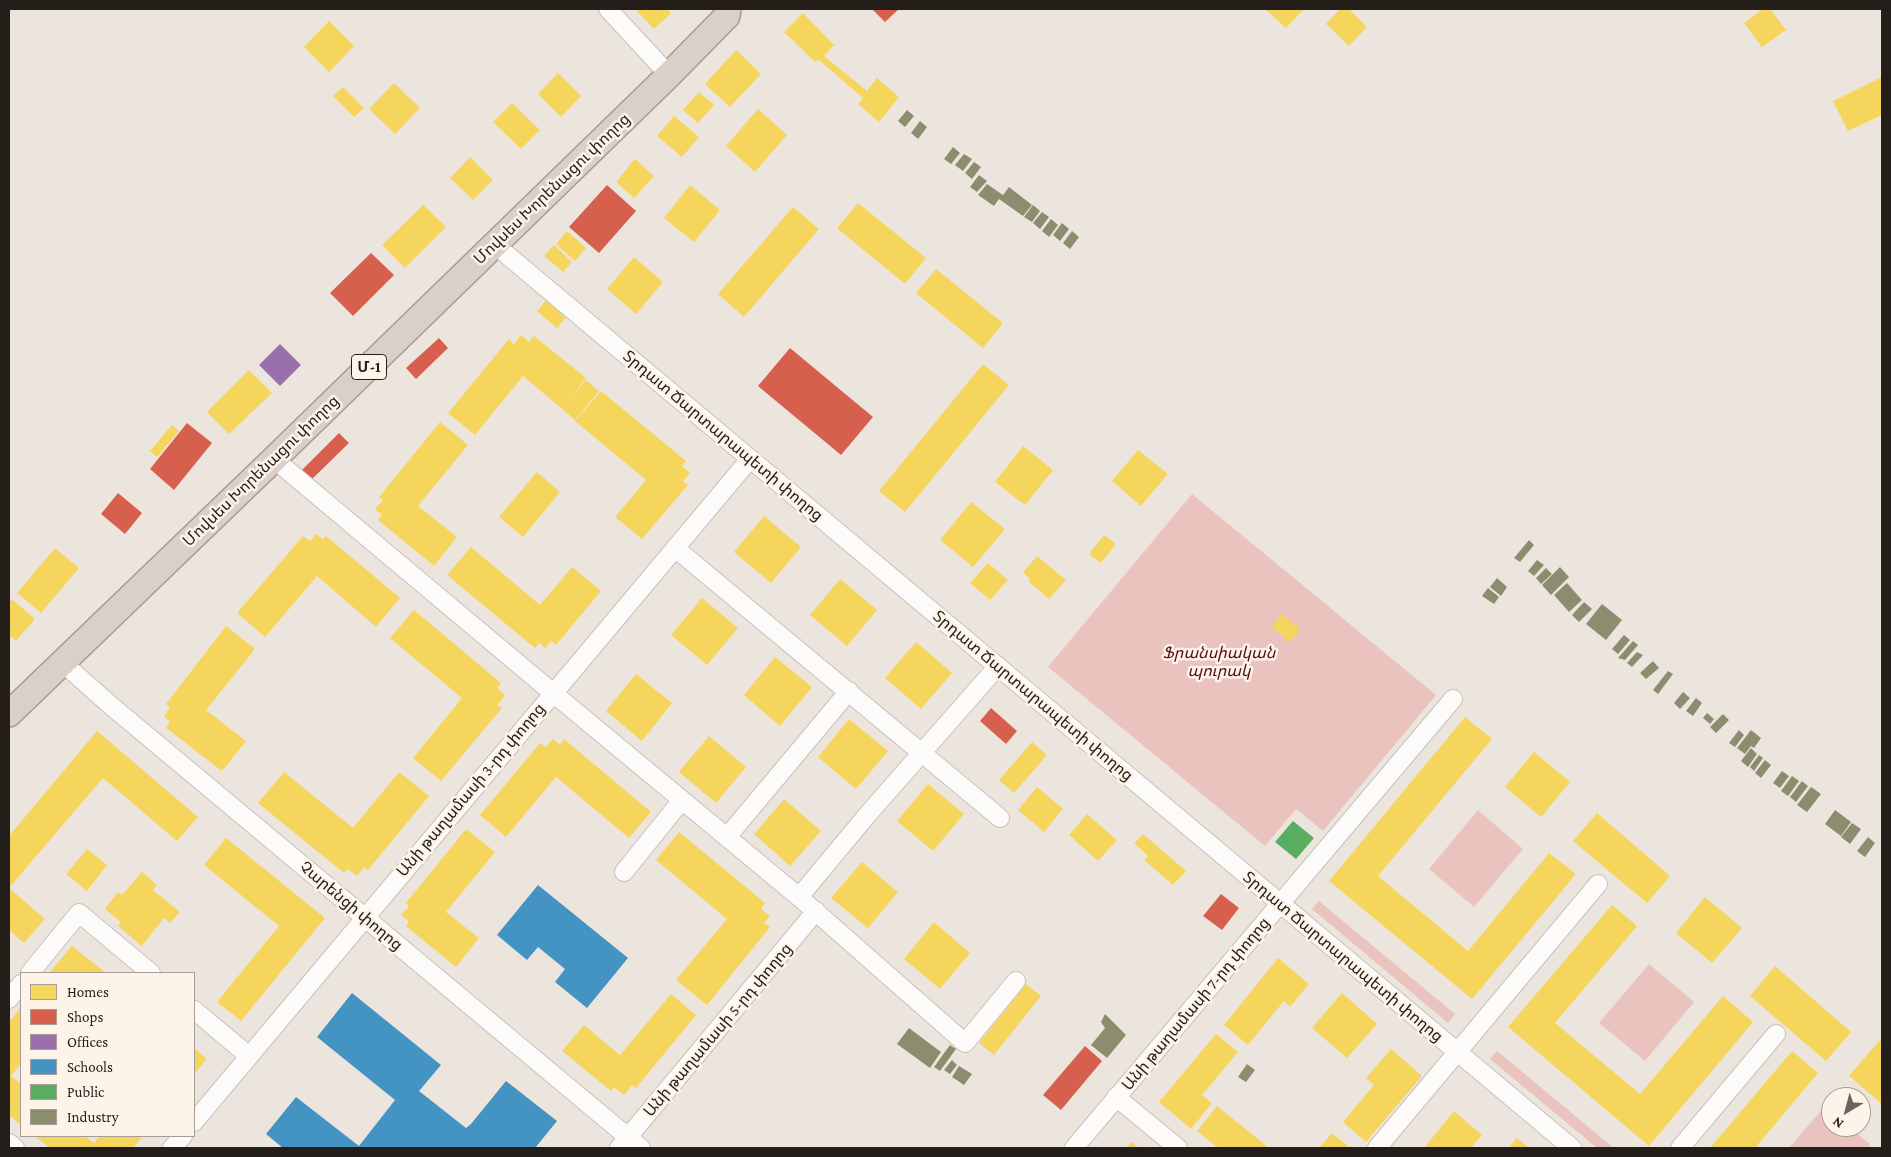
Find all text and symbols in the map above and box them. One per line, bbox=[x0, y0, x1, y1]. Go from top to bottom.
street label: Մովսես Խորենացու փողոց bbox=[470, 109, 634, 269]
street label: Տրդատ Ճարտարապետի փողոց bbox=[619, 347, 827, 525]
road number: Մ-1 bbox=[352, 354, 386, 380]
street label: Մովսես Խորենացու փողոց bbox=[179, 391, 343, 551]
street label: Տրդատ Ճարտարապետի փողոց bbox=[929, 607, 1137, 785]
park label: Ֆրանսիական պուրակ bbox=[1163, 643, 1275, 681]
street label: Անի թաղամասի 3-րդ փողոց bbox=[393, 699, 549, 881]
street label: Չարենցի փողոց bbox=[296, 857, 406, 955]
street label: Տրդատ Ճարտարապետի փողոց bbox=[1239, 868, 1447, 1046]
street label: Անի թաղամասի 7-րդ փողոց bbox=[1118, 914, 1274, 1094]
street label: Անի թաղամասի 5-րդ փողոց bbox=[640, 939, 796, 1121]
legend bbox=[20, 972, 195, 1137]
text: Homes bbox=[67, 984, 109, 1000]
text: Shops bbox=[67, 1009, 103, 1025]
text: Offices bbox=[67, 1034, 108, 1050]
text: Schools bbox=[67, 1059, 113, 1075]
text: Public bbox=[67, 1084, 104, 1100]
north arrow bbox=[1821, 1087, 1871, 1137]
text: Industry bbox=[67, 1109, 119, 1125]
text: N bbox=[1829, 1114, 1846, 1132]

